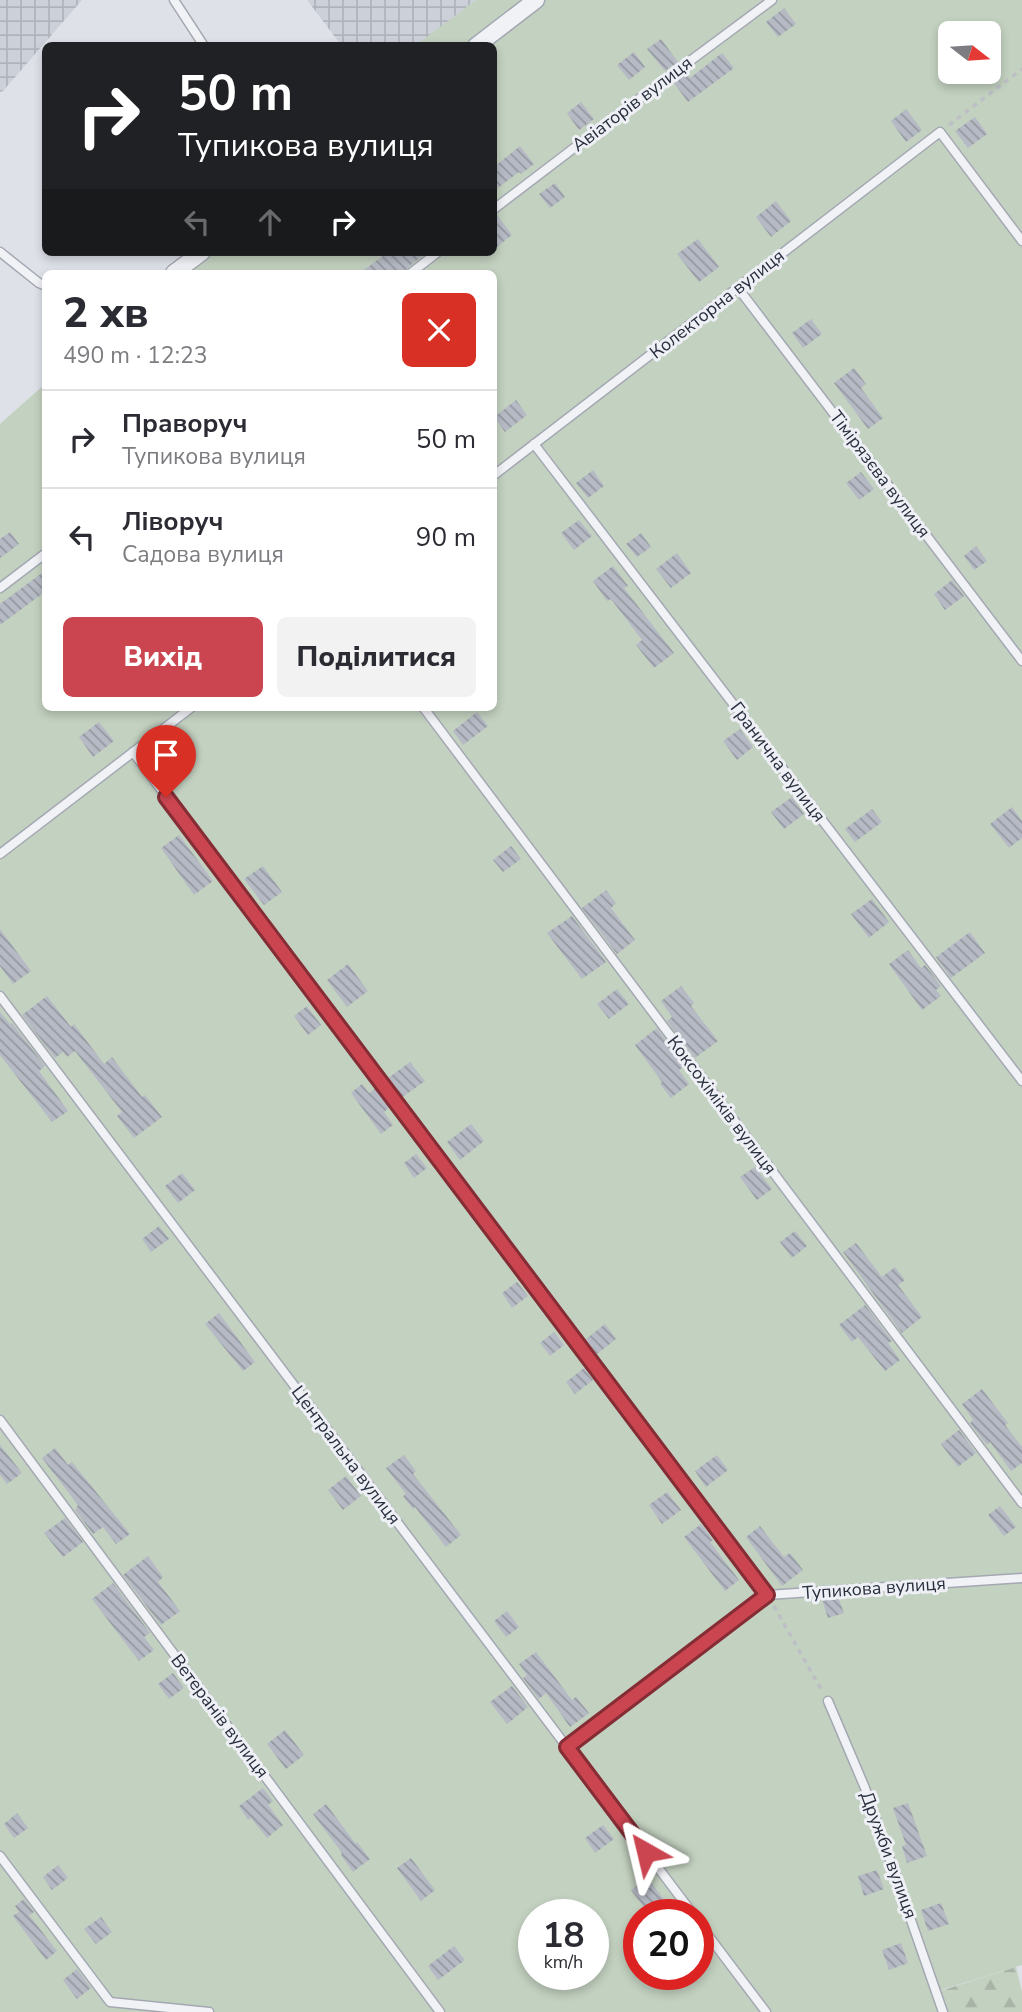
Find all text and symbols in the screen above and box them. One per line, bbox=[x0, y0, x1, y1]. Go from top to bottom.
north arrow bbox=[938, 21, 1001, 84]
map controls bbox=[938, 21, 1001, 84]
street label: Авіаторів вулиця bbox=[567, 51, 697, 157]
text: 50 m bbox=[178, 60, 293, 127]
icon: right bbox=[63, 70, 154, 161]
text: Тупикова вулиця bbox=[178, 124, 434, 167]
icon: left bbox=[178, 203, 216, 241]
icon: ahead bbox=[251, 203, 289, 241]
icon: right bbox=[324, 203, 362, 241]
street label: Колекторна вулиця bbox=[645, 244, 789, 364]
text: 2 хв bbox=[63, 285, 148, 342]
button: close bbox=[402, 293, 476, 367]
text: 490 m · 12:23 bbox=[63, 340, 208, 371]
street label: Тімірязєва вулиця bbox=[824, 405, 936, 543]
text: Праворуч bbox=[122, 406, 247, 441]
icon: right bbox=[63, 420, 101, 458]
text: 50 m bbox=[416, 422, 476, 457]
text: Тупикова вулиця bbox=[122, 441, 306, 472]
text: Ліворуч bbox=[122, 504, 223, 539]
icon: left bbox=[63, 518, 101, 556]
text: 90 m bbox=[416, 520, 476, 555]
text: Садова вулиця bbox=[122, 539, 284, 570]
button: Вихід bbox=[63, 617, 263, 697]
button: Поділитися bbox=[277, 617, 476, 697]
street label: Гранична вулиця bbox=[725, 697, 831, 827]
pin bbox=[136, 725, 196, 797]
icon: arrive bbox=[147, 736, 185, 774]
street label: Коксохіміків вулиця bbox=[662, 1031, 782, 1179]
street label: Центральна вулиця bbox=[286, 1381, 406, 1529]
street label: Тупикова вулиця bbox=[801, 1571, 947, 1605]
street label: Ветеранів вулиця bbox=[165, 1649, 275, 1783]
street label: Дружби вулиця bbox=[855, 1788, 923, 1922]
position arrow bbox=[609, 1815, 683, 1889]
speed limit sign: 20 bbox=[623, 1899, 714, 1990]
text: 18 bbox=[542, 1912, 585, 1959]
text: km/h bbox=[544, 1950, 583, 1974]

